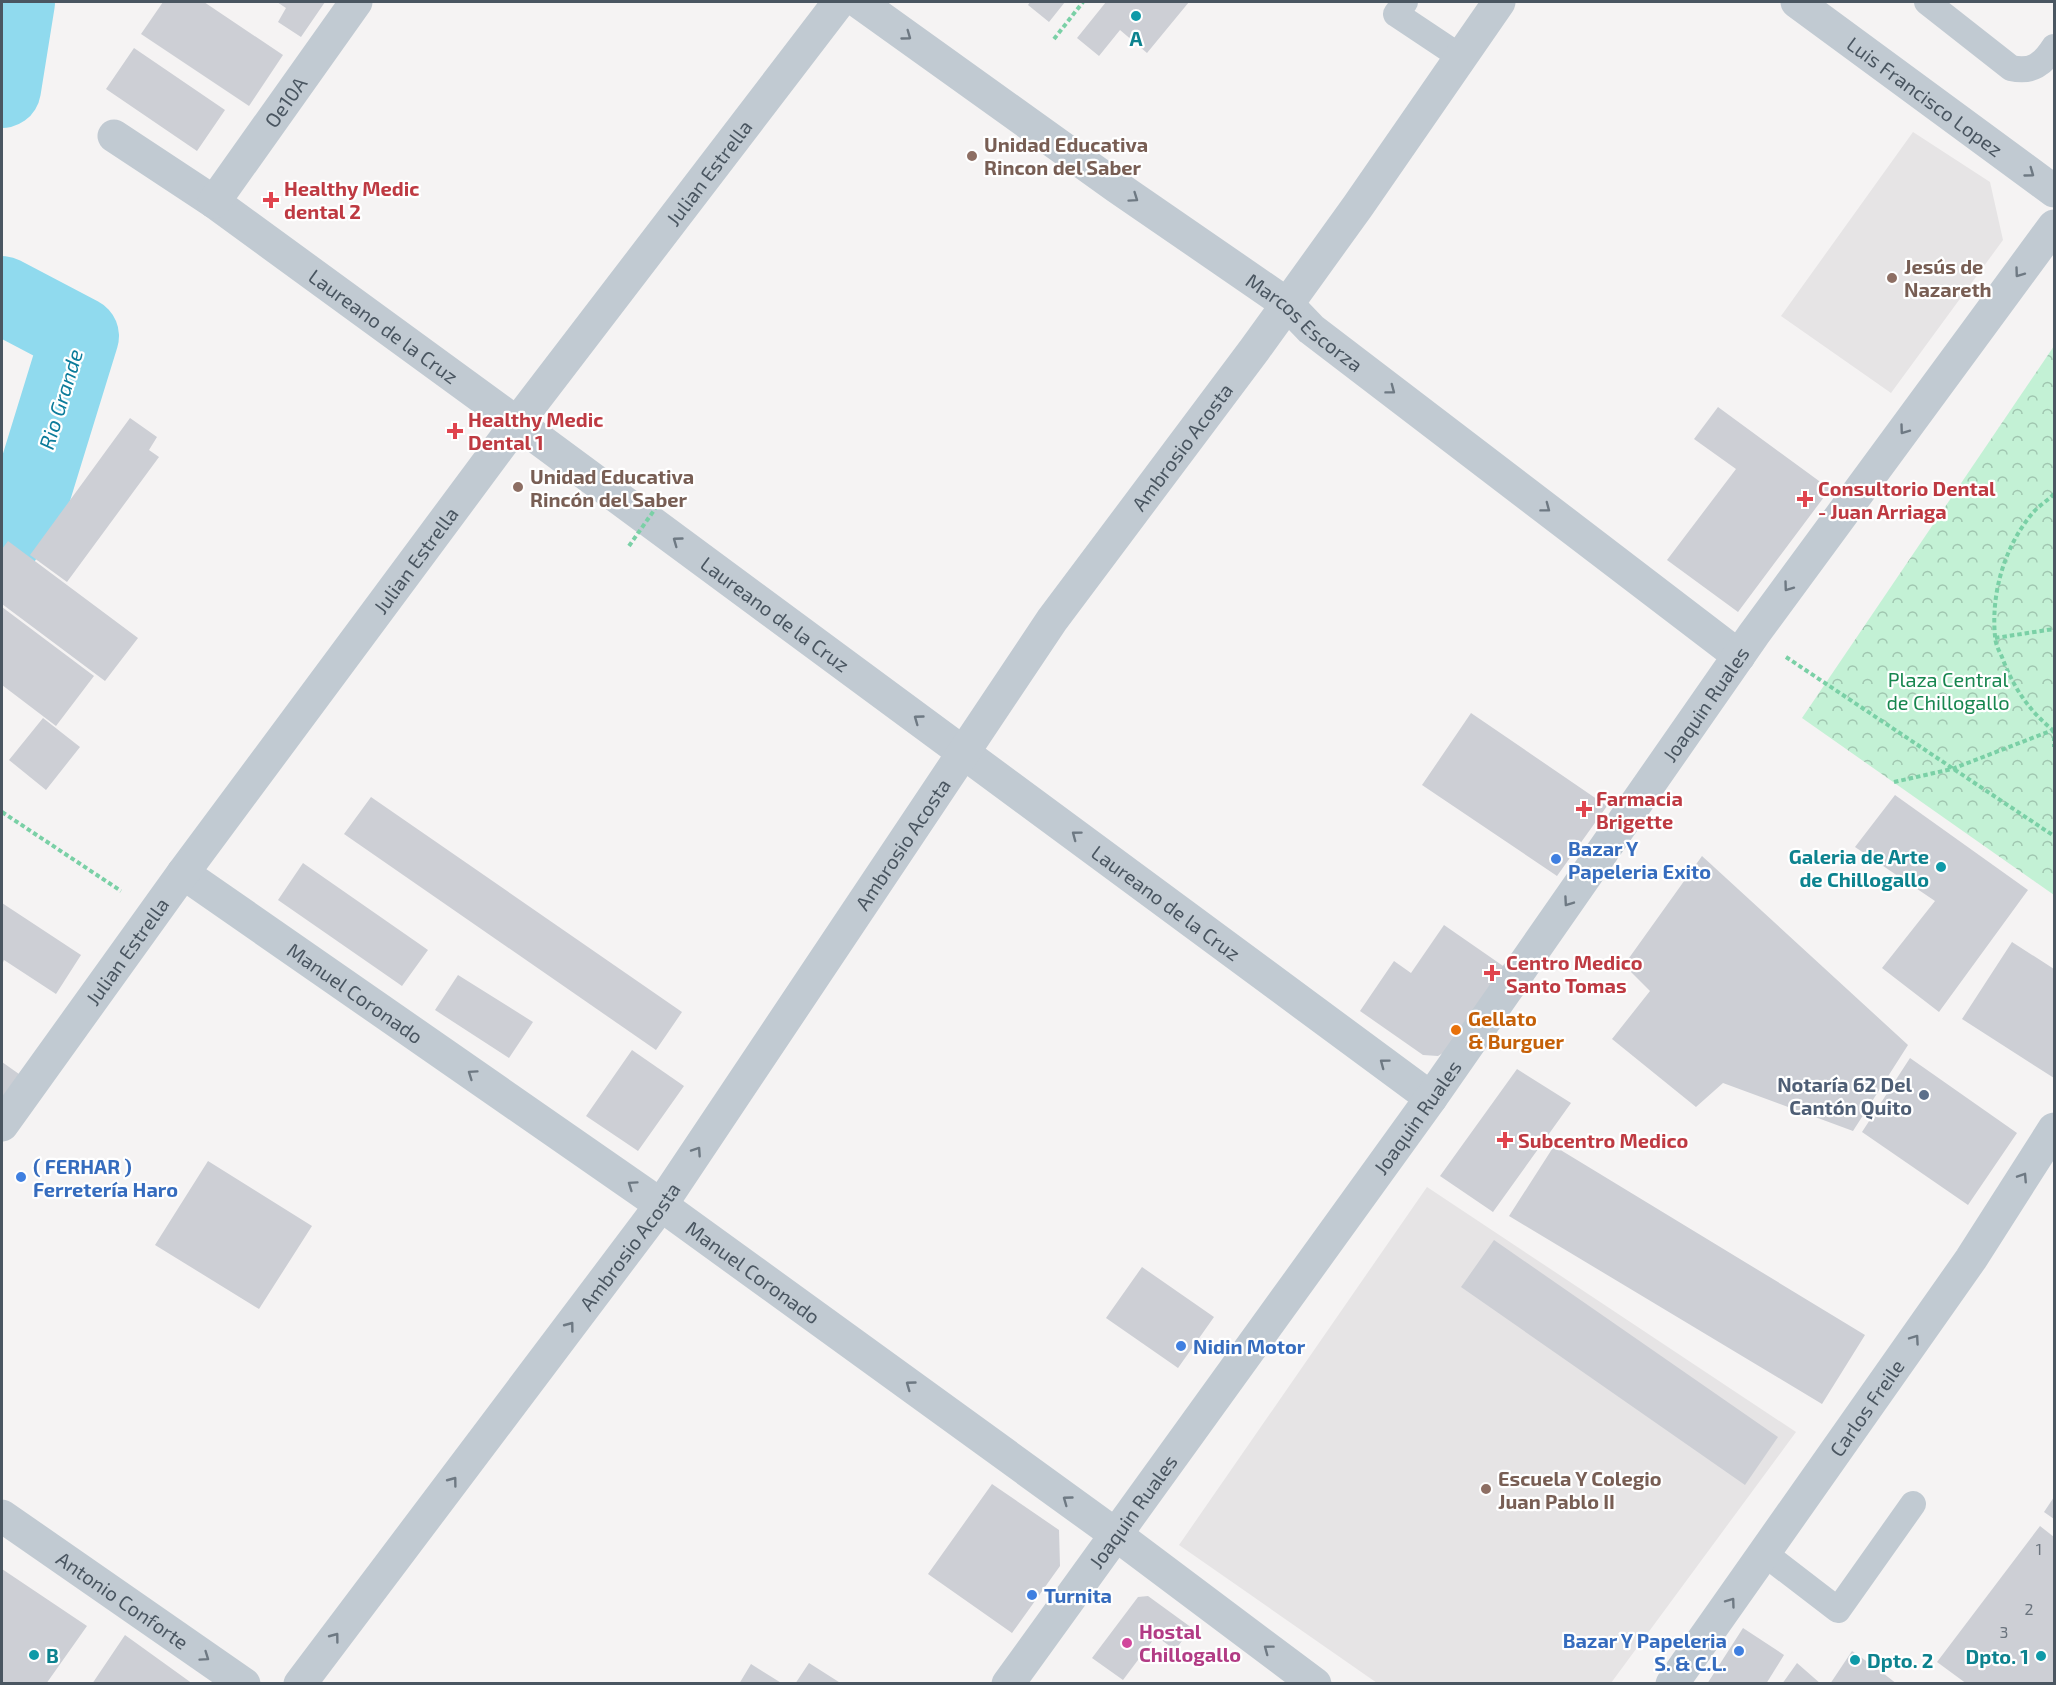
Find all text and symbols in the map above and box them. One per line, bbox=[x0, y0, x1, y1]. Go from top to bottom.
marker: A bbox=[1129, 9, 1143, 23]
place label: A bbox=[1129, 26, 1143, 50]
one-way arrow bbox=[900, 29, 911, 40]
street label: Luis Francisco Lopez bbox=[1843, 31, 2008, 161]
street label: Oe10A bbox=[259, 71, 312, 132]
street label: Julian Estrella bbox=[661, 115, 757, 230]
place label: Unidad Educativa Rincon del Saber bbox=[984, 132, 1148, 179]
marker: Unidad Educativa Rincon del Saber bbox=[965, 149, 979, 163]
one-way arrow bbox=[2023, 166, 2034, 177]
place label: Healthy Medic dental 2 bbox=[284, 176, 419, 223]
marker: Healthy Medic dental 2 bbox=[262, 191, 280, 209]
one-way arrow bbox=[1127, 191, 1138, 202]
place label: Jesús de Nazareth bbox=[1904, 254, 1992, 301]
street label: Laureano de la Cruz bbox=[305, 263, 463, 388]
one-way arrow bbox=[2016, 267, 2027, 278]
street label: Marcos Escorza bbox=[1242, 268, 1368, 376]
marker: Jesús de Nazareth bbox=[1885, 271, 1899, 285]
water label: Rio Grande bbox=[33, 346, 87, 452]
street label: Ambrosio Acosta bbox=[1126, 378, 1237, 515]
one-way arrow bbox=[1384, 382, 1395, 393]
place label: Healthy Medic Dental 1 bbox=[468, 407, 603, 454]
marker: Healthy Medic Dental 1 bbox=[446, 422, 464, 440]
one-way arrow bbox=[1900, 424, 1911, 435]
place label: Unidad Educativa Rincón del Saber bbox=[530, 464, 694, 511]
place label: Consultorio Dental - Juan Arriaga bbox=[1818, 476, 1996, 523]
marker: Unidad Educativa Rincón del Saber bbox=[511, 480, 525, 494]
marker: Consultorio Dental - Juan Arriaga bbox=[1796, 490, 1814, 508]
one-way arrow bbox=[1539, 501, 1550, 512]
street label: Julian Estrella bbox=[368, 502, 463, 618]
one-way arrow bbox=[672, 537, 683, 548]
street label: Laureano de la Cruz bbox=[696, 551, 854, 677]
one-way arrow bbox=[1784, 581, 1795, 592]
street label: Joaquin Ruales bbox=[1657, 642, 1754, 766]
park label: Plaza Central de Chillogallo bbox=[1886, 667, 2010, 714]
one-way arrow bbox=[914, 716, 925, 727]
street label: Ambrosio Acosta bbox=[850, 774, 955, 914]
place label: Farmacia Brigette bbox=[1596, 786, 1683, 833]
marker: Farmacia Brigette bbox=[1577, 802, 1591, 816]
one-way arrow bbox=[1071, 831, 1082, 842]
place label: Bazar Y Papeleria Exito bbox=[1568, 836, 1711, 883]
street label: Laureano de la Cruz bbox=[1087, 840, 1245, 965]
place label: Galeria de Arte de Chillogallo bbox=[1789, 844, 1929, 891]
marker: Bazar Y Papeleria Exito bbox=[1549, 852, 1563, 866]
marker: Galeria de Arte de Chillogallo bbox=[1934, 860, 1948, 874]
street label: Julian Estrella bbox=[80, 893, 174, 1010]
one-way arrow bbox=[1564, 895, 1575, 906]
street label: Manuel Coronado bbox=[283, 937, 428, 1048]
place label: Centro Medico Santo Tomas bbox=[1506, 950, 1643, 997]
marker: Centro Medico Santo Tomas bbox=[1483, 964, 1501, 982]
place label: Gellato & Burguer bbox=[1468, 1006, 1565, 1053]
marker: Gellato & Burguer bbox=[1449, 1023, 1463, 1037]
street label: Joaquin Ruales bbox=[1368, 1055, 1466, 1179]
one-way arrow bbox=[1380, 1059, 1391, 1070]
one-way arrow bbox=[468, 1070, 479, 1081]
place label: Notaría 62 Del Cantón Quito bbox=[1777, 1072, 1912, 1120]
marker: Notaría 62 Del Cantón Quito bbox=[1917, 1088, 1931, 1102]
place label: Subcentro Medico bbox=[1518, 1128, 1688, 1152]
marker: Subcentro Medico bbox=[1496, 1131, 1514, 1149]
one-way arrow bbox=[690, 1147, 702, 1157]
place label: ( FERHAR ) Ferretería Haro bbox=[33, 1154, 178, 1201]
marker: ( FERHAR ) Ferretería Haro bbox=[14, 1170, 28, 1184]
one-way arrow bbox=[2016, 1173, 2028, 1183]
street label: Ambrosio Acosta bbox=[574, 1178, 685, 1315]
one-way arrow bbox=[628, 1181, 639, 1192]
street label: Manuel Coronado bbox=[682, 1215, 825, 1328]
one-way arrow bbox=[563, 1321, 574, 1332]
place label: Nidin Motor bbox=[1193, 1334, 1306, 1358]
one-way arrow bbox=[1908, 1335, 1919, 1346]
marker: Nidin Motor bbox=[1174, 1339, 1188, 1353]
street label: Carlos Freile bbox=[1824, 1354, 1909, 1461]
one-way arrow bbox=[905, 1381, 916, 1392]
street label: Joaquin Ruales bbox=[1084, 1450, 1182, 1573]
place label: Escuela Y Colegio Juan Pablo II bbox=[1498, 1466, 1662, 1513]
one-way arrow bbox=[445, 1477, 456, 1488]
marker: Escuela Y Colegio Juan Pablo II bbox=[1479, 1482, 1493, 1496]
one-way arrow bbox=[1063, 1496, 1074, 1507]
house number: 1 bbox=[2036, 1539, 2042, 1558]
street label: Antonio Conforte bbox=[52, 1546, 193, 1654]
place label: Turnita bbox=[1044, 1583, 1112, 1607]
marker: Turnita bbox=[1025, 1588, 1039, 1602]
one-way arrow bbox=[1723, 1597, 1734, 1608]
house number: 2 bbox=[2025, 1599, 2034, 1618]
place label: Hostal Chillogallo bbox=[1139, 1619, 1241, 1666]
house number: 3 bbox=[2000, 1622, 2008, 1641]
place label: Bazar Y Papeleria S. & C.L. bbox=[1563, 1628, 1727, 1675]
one-way arrow bbox=[328, 1632, 339, 1643]
marker: Hostal Chillogallo bbox=[1120, 1636, 1134, 1650]
place label: B bbox=[46, 1643, 59, 1667]
marker: Bazar Y Papeleria S. & C.L. bbox=[1732, 1644, 1746, 1658]
place label: Dpto. 1 bbox=[1966, 1644, 2029, 1668]
one-way arrow bbox=[1264, 1645, 1275, 1656]
marker: B bbox=[27, 1648, 41, 1662]
place label: Dpto. 2 bbox=[1867, 1648, 1933, 1672]
marker: Dpto. 1 bbox=[2034, 1649, 2048, 1663]
one-way arrow bbox=[198, 1650, 209, 1661]
marker: Dpto. 2 bbox=[1848, 1653, 1862, 1667]

